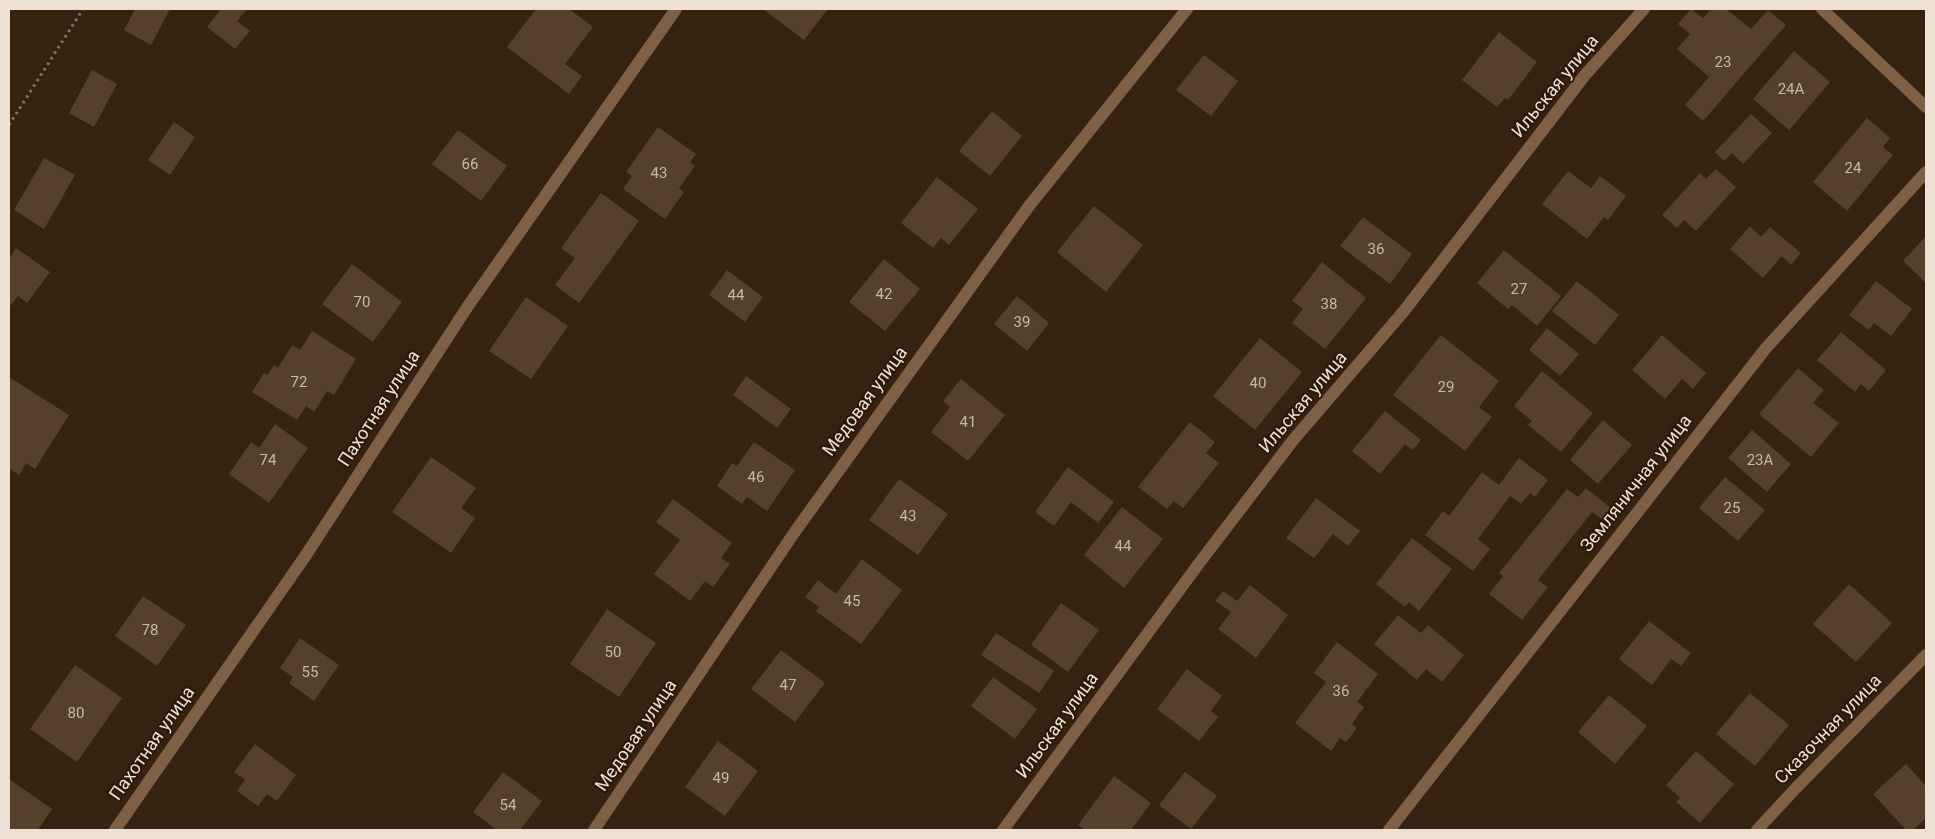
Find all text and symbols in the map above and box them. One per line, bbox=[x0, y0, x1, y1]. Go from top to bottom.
street label: Ильская улица bbox=[1508, 31, 1604, 143]
house number: 23 bbox=[1715, 54, 1731, 72]
house number: 24А bbox=[1778, 81, 1804, 99]
house number: 66 bbox=[462, 156, 478, 174]
house number: 24 bbox=[1845, 160, 1861, 178]
house number: 43 bbox=[651, 165, 667, 183]
house number: 36 bbox=[1368, 241, 1384, 259]
house number: 27 bbox=[1511, 281, 1527, 299]
house number: 42 bbox=[876, 286, 892, 304]
house number: 44 bbox=[728, 287, 744, 305]
house number: 70 bbox=[354, 294, 370, 312]
house number: 38 bbox=[1321, 296, 1337, 314]
house number: 39 bbox=[1014, 314, 1030, 332]
street label: Медовая улица bbox=[819, 343, 913, 461]
street label: Пахотная улица bbox=[334, 347, 426, 471]
street label: Ильская улица bbox=[1255, 348, 1353, 458]
house number: 72 bbox=[291, 374, 307, 392]
house number: 40 bbox=[1250, 375, 1266, 393]
house number: 29 bbox=[1438, 379, 1454, 397]
street label: Земляничная улица bbox=[1577, 411, 1697, 557]
house number: 41 bbox=[960, 414, 976, 432]
house number: 74 bbox=[260, 452, 276, 470]
house number: 23А bbox=[1747, 452, 1773, 470]
house number: 46 bbox=[748, 469, 764, 487]
house number: 25 bbox=[1724, 500, 1740, 518]
house number: 43 bbox=[900, 508, 916, 526]
house number: 44 bbox=[1115, 538, 1131, 556]
house number: 45 bbox=[844, 593, 860, 611]
house number: 78 bbox=[142, 622, 158, 640]
house number: 50 bbox=[605, 644, 621, 662]
house number: 55 bbox=[302, 664, 318, 682]
street label: Ильская улица bbox=[1012, 669, 1104, 783]
street label: Сказочная улица bbox=[1771, 671, 1887, 789]
street label: Медовая улица bbox=[592, 676, 682, 796]
house number: 47 bbox=[780, 677, 796, 695]
street label: Пахотная улица bbox=[106, 683, 200, 805]
house number: 36 bbox=[1333, 683, 1349, 701]
house number: 80 bbox=[68, 705, 84, 723]
house number: 49 bbox=[713, 770, 729, 788]
house number: 54 bbox=[500, 797, 516, 815]

